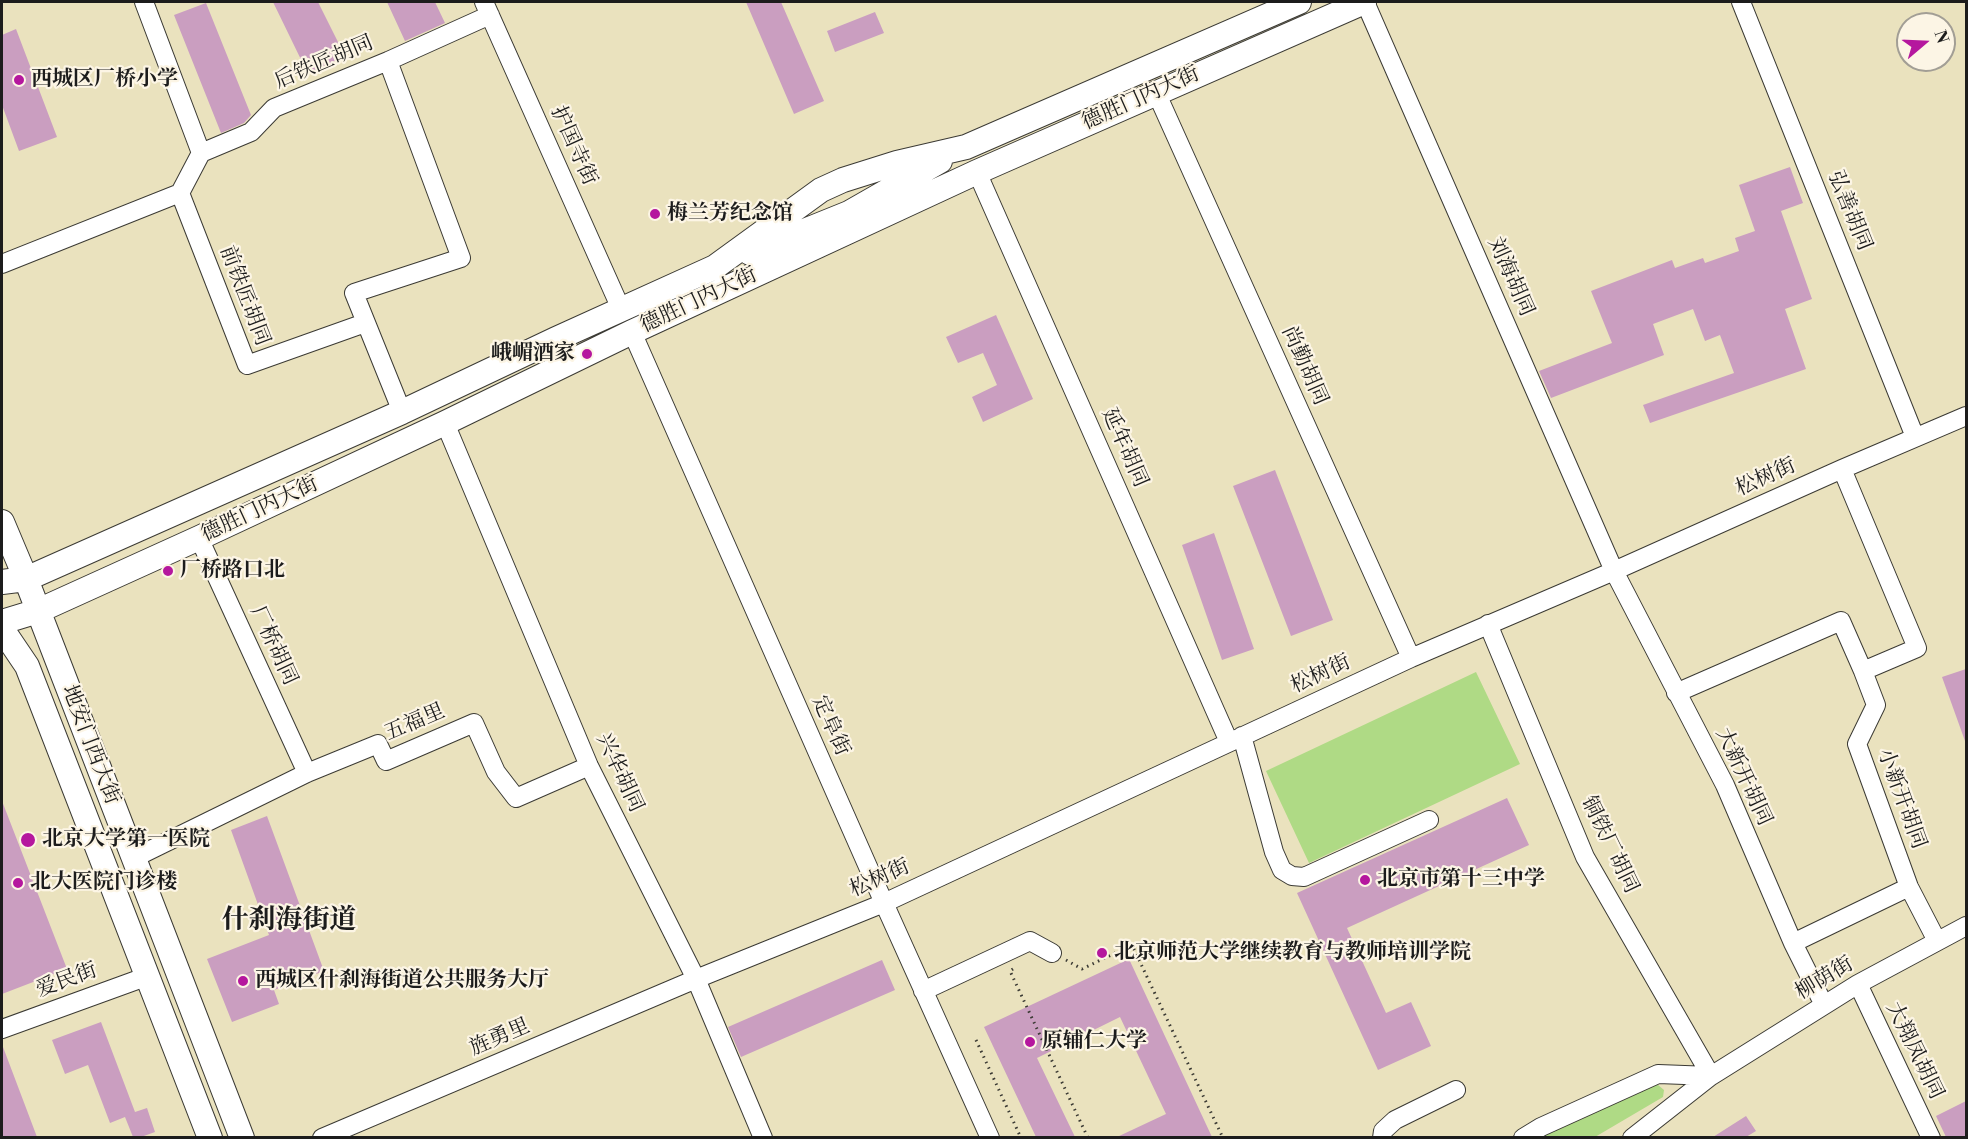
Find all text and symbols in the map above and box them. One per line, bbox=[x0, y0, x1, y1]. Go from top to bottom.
north arrow bbox=[1896, 12, 1956, 72]
text: N bbox=[1930, 28, 1953, 46]
street label: 后铁匠胡同 bbox=[271, 31, 377, 95]
street label: 德胜门内大街 bbox=[1078, 62, 1204, 136]
place label: 西城区厂桥小学 bbox=[31, 67, 178, 93]
marker: 西城区厂桥小学 bbox=[12, 73, 26, 87]
street label: 护国寺街 bbox=[544, 103, 602, 189]
street label: 弘善胡同 bbox=[1822, 167, 1876, 255]
place label: 梅兰芳纪念馆 bbox=[667, 201, 793, 227]
marker: 梅兰芳纪念馆 bbox=[648, 207, 662, 221]
street label: 刘海胡同 bbox=[1481, 234, 1539, 320]
street label: 前铁匠胡同 bbox=[213, 242, 275, 350]
street label: 德胜门内大街 bbox=[637, 263, 761, 339]
street label: 尚勤胡同 bbox=[1275, 323, 1333, 409]
place label: 峨嵋酒家 bbox=[491, 341, 575, 367]
marker: 峨嵋酒家 bbox=[580, 347, 594, 361]
street label: 延年胡同 bbox=[1095, 405, 1153, 491]
street label: 松树街 bbox=[1732, 454, 1800, 502]
street label: 德胜门内大街 bbox=[198, 472, 322, 548]
place label: 厂桥路口北 bbox=[180, 558, 285, 584]
marker: 厂桥路口北 bbox=[161, 564, 175, 578]
street label: 厂桥胡同 bbox=[244, 603, 302, 689]
street label: 松树街 bbox=[1287, 650, 1355, 700]
street label: 地安门西大街 bbox=[56, 682, 124, 808]
street label: 定阜街 bbox=[806, 692, 854, 760]
street label: 五福里 bbox=[381, 699, 449, 747]
street label: 大新开胡同 bbox=[1709, 724, 1777, 830]
street label: 兴华胡同 bbox=[590, 730, 648, 816]
street label: 小新开胡同 bbox=[1871, 745, 1931, 853]
street label: 铜铁厂胡同 bbox=[1575, 792, 1643, 898]
place label: 北京大学第一医院 bbox=[42, 827, 210, 853]
marker: 北京大学第一医院 bbox=[19, 831, 37, 849]
street label: 松树街 bbox=[846, 855, 914, 903]
place label: 北京市第十三中学 bbox=[1377, 867, 1545, 893]
place label: 北大医院门诊楼 bbox=[30, 870, 177, 896]
marker: 北京市第十三中学 bbox=[1358, 873, 1372, 887]
marker: 北大医院门诊楼 bbox=[11, 876, 25, 890]
district label: 什刹海街道 bbox=[222, 906, 356, 938]
place label: 北京师范大学继续教育与教师培训学院 bbox=[1114, 940, 1471, 966]
marker: 北京师范大学继续教育与教师培训学院 bbox=[1095, 946, 1109, 960]
street label: 柳荫街 bbox=[1792, 952, 1858, 1006]
street label: 爱民街 bbox=[33, 958, 101, 1004]
place label: 西城区什刹海街道公共服务大厅 bbox=[255, 968, 549, 994]
marker: 西城区什刹海街道公共服务大厅 bbox=[236, 974, 250, 988]
street label: 大翔凤胡同 bbox=[1880, 998, 1948, 1104]
street label: 旌勇里 bbox=[466, 1014, 534, 1062]
place label: 原辅仁大学 bbox=[1042, 1029, 1147, 1055]
marker: 原辅仁大学 bbox=[1023, 1035, 1037, 1049]

